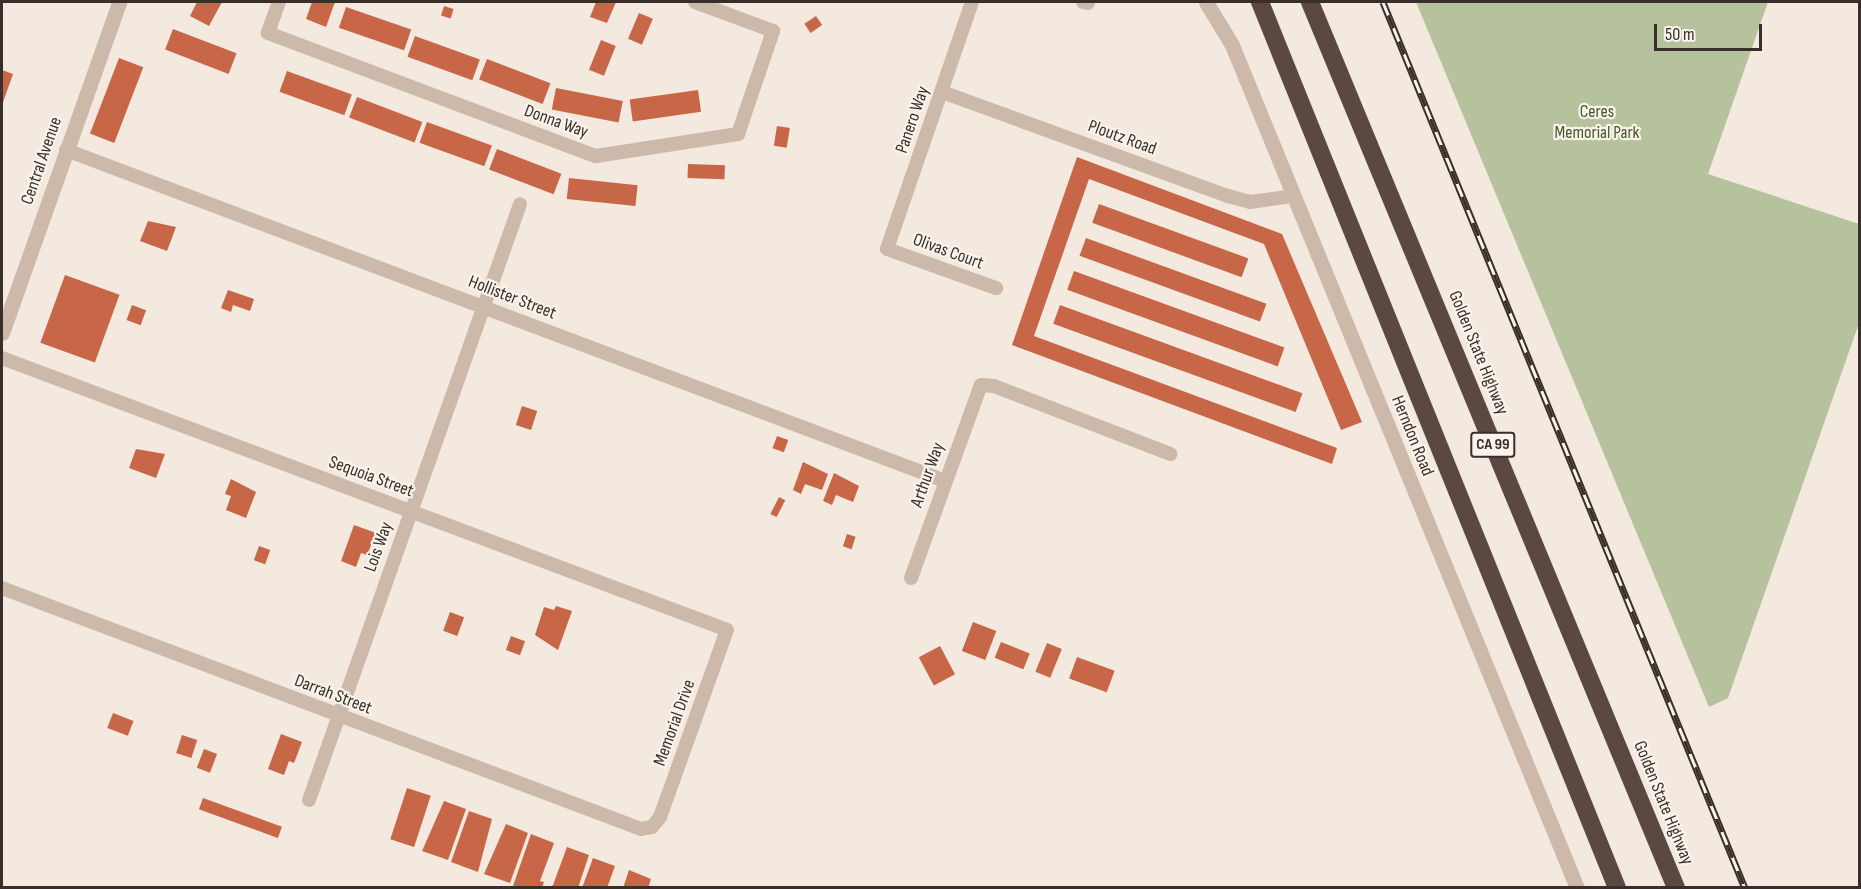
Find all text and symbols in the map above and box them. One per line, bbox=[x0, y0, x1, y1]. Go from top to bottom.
scale bar bbox=[1657, 12, 1765, 50]
text: 50 m bbox=[1665, 24, 1695, 45]
street label: Panero Way bbox=[891, 84, 935, 156]
street label: Donna Way bbox=[521, 100, 591, 144]
park label: Ceres Memorial Park bbox=[1555, 102, 1639, 144]
street label: Central Avenue bbox=[17, 114, 67, 208]
street label: Ploutz Road bbox=[1085, 116, 1159, 160]
street label: Olivas Court bbox=[910, 229, 986, 275]
street label: Hollister Street bbox=[465, 271, 559, 325]
street label: Golden State Highway bbox=[1443, 288, 1513, 418]
street label: Herndon Road bbox=[1386, 393, 1438, 479]
road number: CA 99 bbox=[1469, 432, 1517, 458]
street label: Arthur Way bbox=[906, 440, 950, 510]
street label: Sequoia Street bbox=[326, 452, 416, 502]
street label: Lois Way bbox=[360, 519, 398, 575]
street label: Darrah Street bbox=[291, 670, 375, 720]
street label: Memorial Drive bbox=[649, 677, 701, 769]
street label: Golden State Highway bbox=[1628, 738, 1698, 868]

